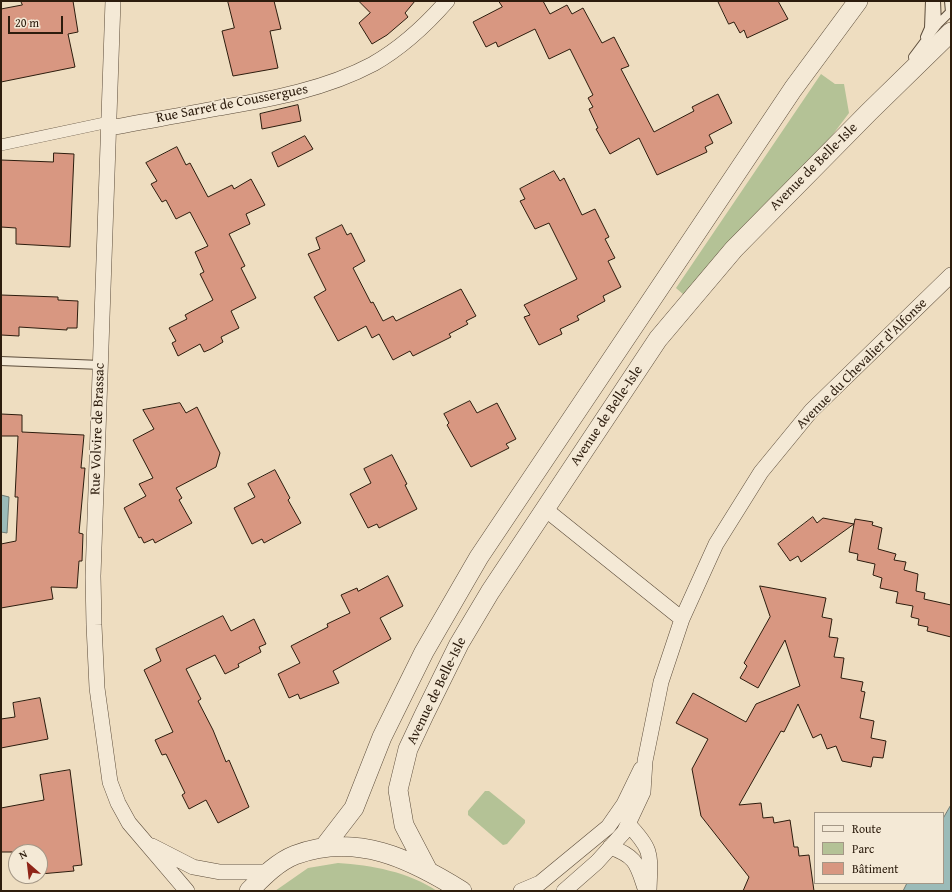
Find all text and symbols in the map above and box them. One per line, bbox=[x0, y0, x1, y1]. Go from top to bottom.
scale bar bbox=[10, 8, 65, 34]
text: 20 m bbox=[15, 14, 39, 31]
street label: Rue Sarret de Coussergues bbox=[155, 81, 309, 127]
street label: Avenue de Belle-Isle bbox=[767, 120, 861, 214]
street label: Avenue du Chevalier d'Alfonse bbox=[793, 295, 931, 433]
street label: Rue Volvire de Brassac bbox=[87, 363, 109, 495]
street label: Avenue de Belle-Isle bbox=[567, 363, 647, 469]
street label: Avenue de Belle-Isle bbox=[404, 635, 470, 747]
legend bbox=[814, 812, 944, 884]
text: Route bbox=[852, 820, 881, 837]
text: Parc bbox=[852, 840, 874, 857]
north arrow bbox=[8, 844, 48, 884]
text: N bbox=[16, 846, 30, 863]
text: Bâtiment bbox=[852, 860, 899, 877]

